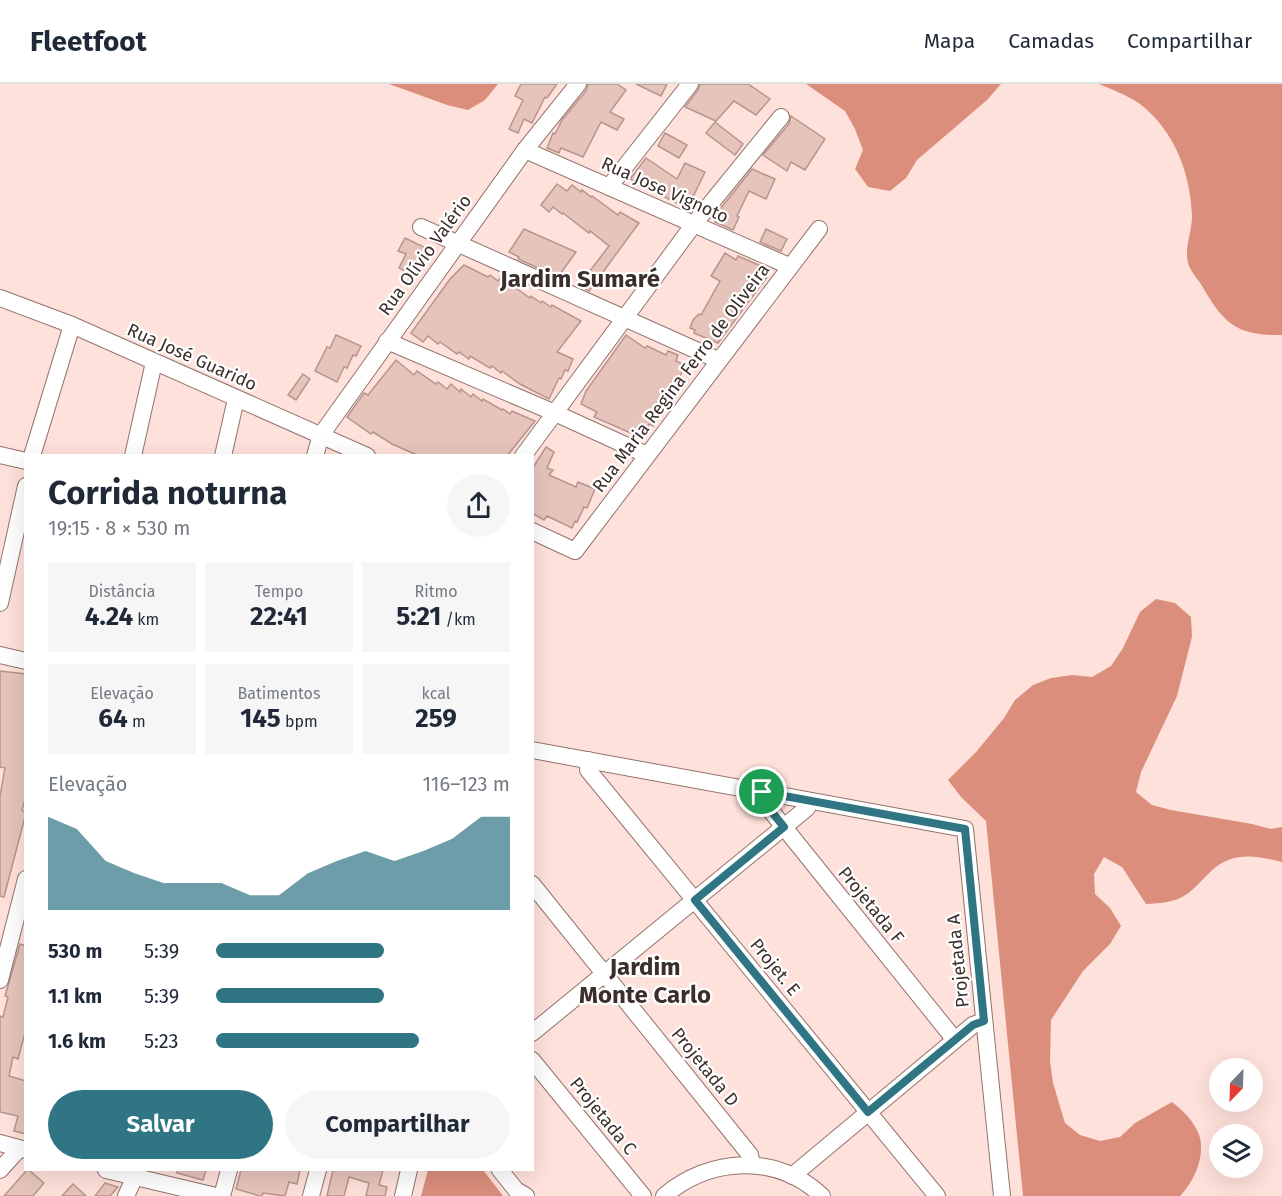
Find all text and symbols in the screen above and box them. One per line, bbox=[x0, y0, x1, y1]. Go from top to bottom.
text: Fleetfoot bbox=[30, 25, 146, 58]
text: Mapa bbox=[924, 28, 975, 54]
text: Camadas bbox=[1008, 28, 1094, 54]
text: Compartilhar bbox=[1127, 28, 1252, 54]
street label: Rua Jose Vignoto bbox=[598, 152, 732, 228]
street label: Rua Olívio Valério bbox=[374, 190, 476, 320]
street label: Rua Maria Regina Ferro de Oliveira bbox=[588, 259, 774, 497]
district label: Jardim Sumaré bbox=[499, 265, 660, 293]
street label: Rua José Guarido bbox=[124, 319, 260, 395]
text: Corrida noturna bbox=[48, 473, 287, 513]
button: share bbox=[447, 474, 510, 537]
text: 19:15 · 8 × 530 m bbox=[48, 516, 190, 540]
text: Distância bbox=[89, 582, 155, 601]
text: Tempo bbox=[255, 582, 303, 601]
text: Ritmo bbox=[414, 582, 458, 601]
text: 4.24 bbox=[85, 601, 133, 632]
text: 22:41 bbox=[250, 601, 308, 632]
text: 5:21 bbox=[396, 601, 441, 632]
text: km bbox=[133, 610, 159, 629]
text: /km bbox=[441, 610, 476, 629]
text: Elevação bbox=[90, 684, 154, 703]
text: Batimentos bbox=[238, 684, 320, 703]
text: kcal bbox=[422, 684, 450, 703]
text: 64 bbox=[98, 703, 128, 734]
text: 145 bbox=[240, 703, 281, 734]
text: 259 bbox=[415, 703, 457, 734]
text: m bbox=[128, 712, 146, 731]
text: bpm bbox=[281, 712, 318, 731]
pin bbox=[736, 766, 787, 817]
text: Elevação bbox=[48, 772, 127, 796]
text: 116–123 m bbox=[422, 772, 510, 796]
icon: arrive bbox=[745, 775, 778, 808]
street label: Projetada F bbox=[833, 862, 909, 948]
street label: Projetada A bbox=[942, 913, 974, 1009]
street label: Projet. E bbox=[745, 934, 805, 1000]
text: 530 m bbox=[48, 939, 102, 963]
text: 5:39 bbox=[144, 939, 179, 963]
district label: Jardim Monte Carlo bbox=[579, 953, 711, 1009]
text: 1.1 km bbox=[48, 984, 102, 1008]
text: 5:39 bbox=[144, 984, 179, 1008]
street label: Projetada D bbox=[667, 1023, 743, 1111]
text: 1.6 km bbox=[48, 1029, 106, 1053]
text: 5:23 bbox=[144, 1029, 179, 1053]
north arrow bbox=[1209, 1058, 1263, 1112]
map controls bbox=[1209, 1058, 1263, 1178]
street label: Projetada C bbox=[565, 1073, 641, 1159]
button: Salvar bbox=[48, 1090, 273, 1159]
button: Compartilhar bbox=[285, 1090, 510, 1159]
button: layers bbox=[1209, 1124, 1263, 1178]

